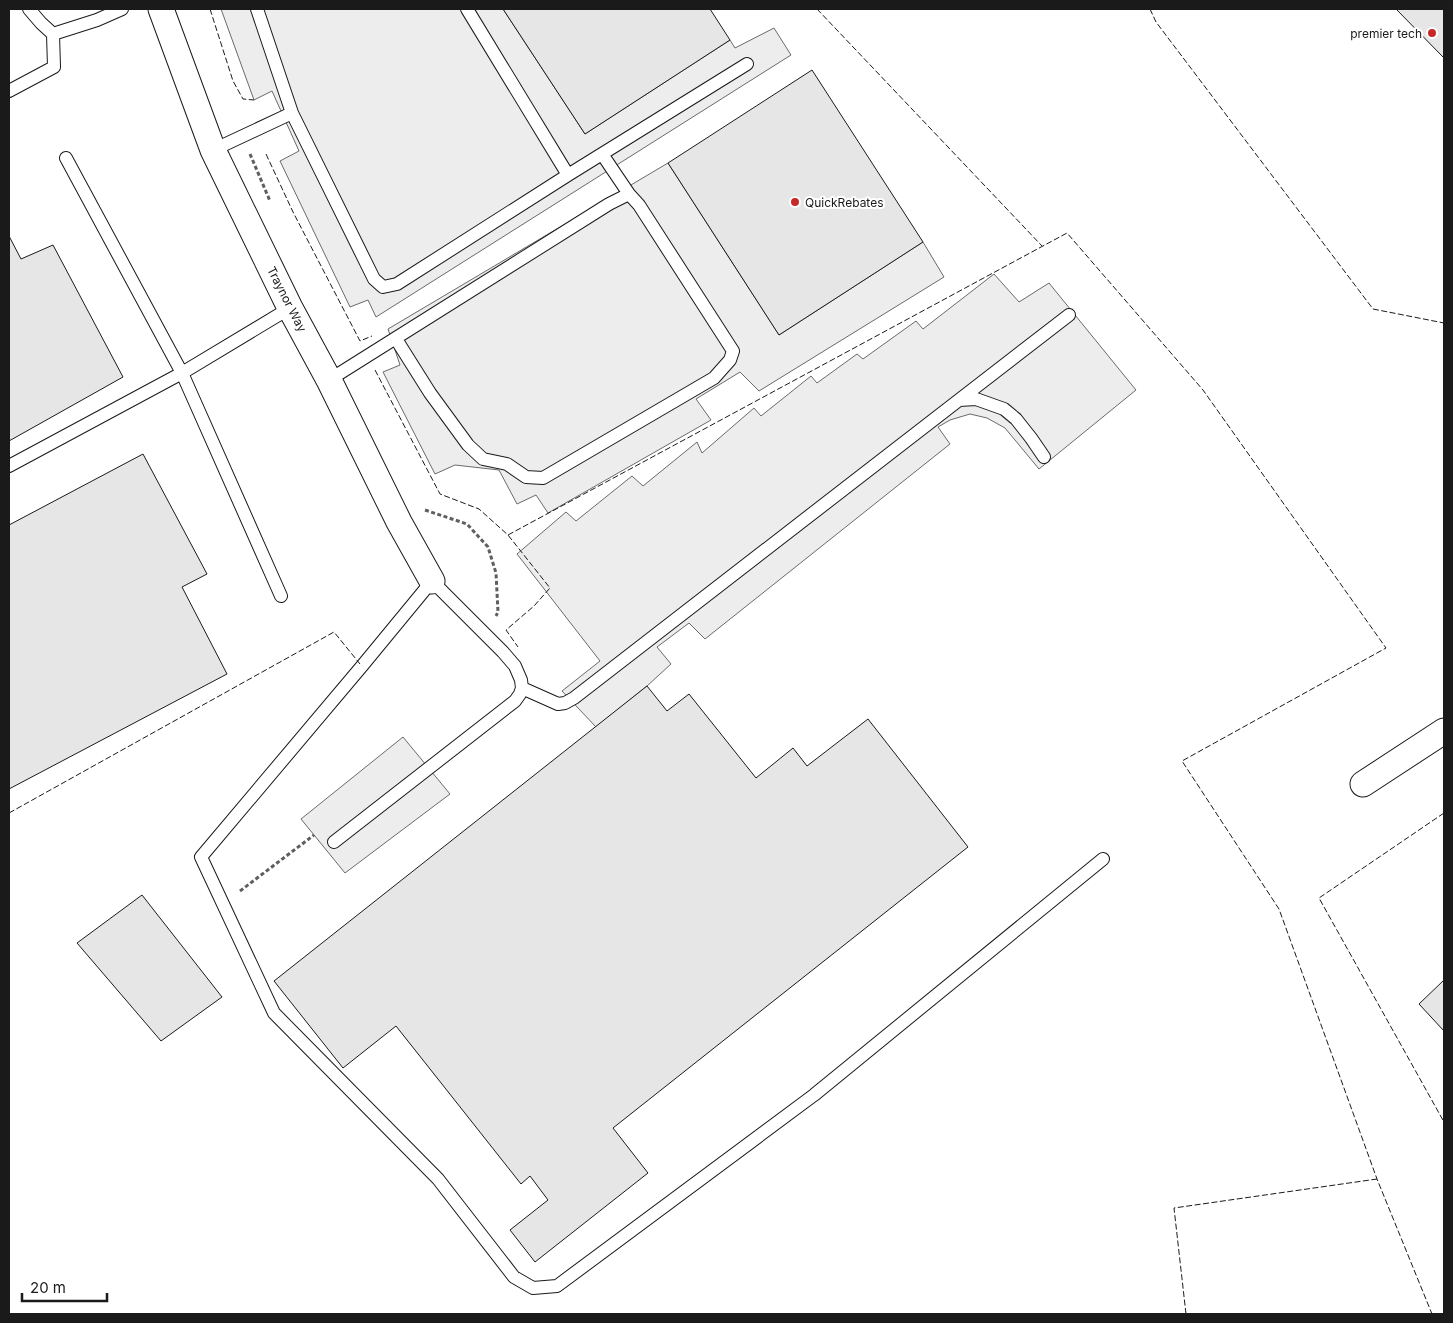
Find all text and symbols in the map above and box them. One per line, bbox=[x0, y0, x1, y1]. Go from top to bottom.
place label: premier tech bbox=[1350, 26, 1422, 41]
marker: premier tech bbox=[1426, 27, 1438, 39]
place label: QuickRebates bbox=[805, 195, 884, 210]
marker: QuickRebates bbox=[789, 196, 801, 208]
street label: Traynor Way bbox=[264, 264, 310, 335]
scale bar bbox=[22, 1270, 108, 1302]
text: 20 m bbox=[30, 1278, 66, 1297]

